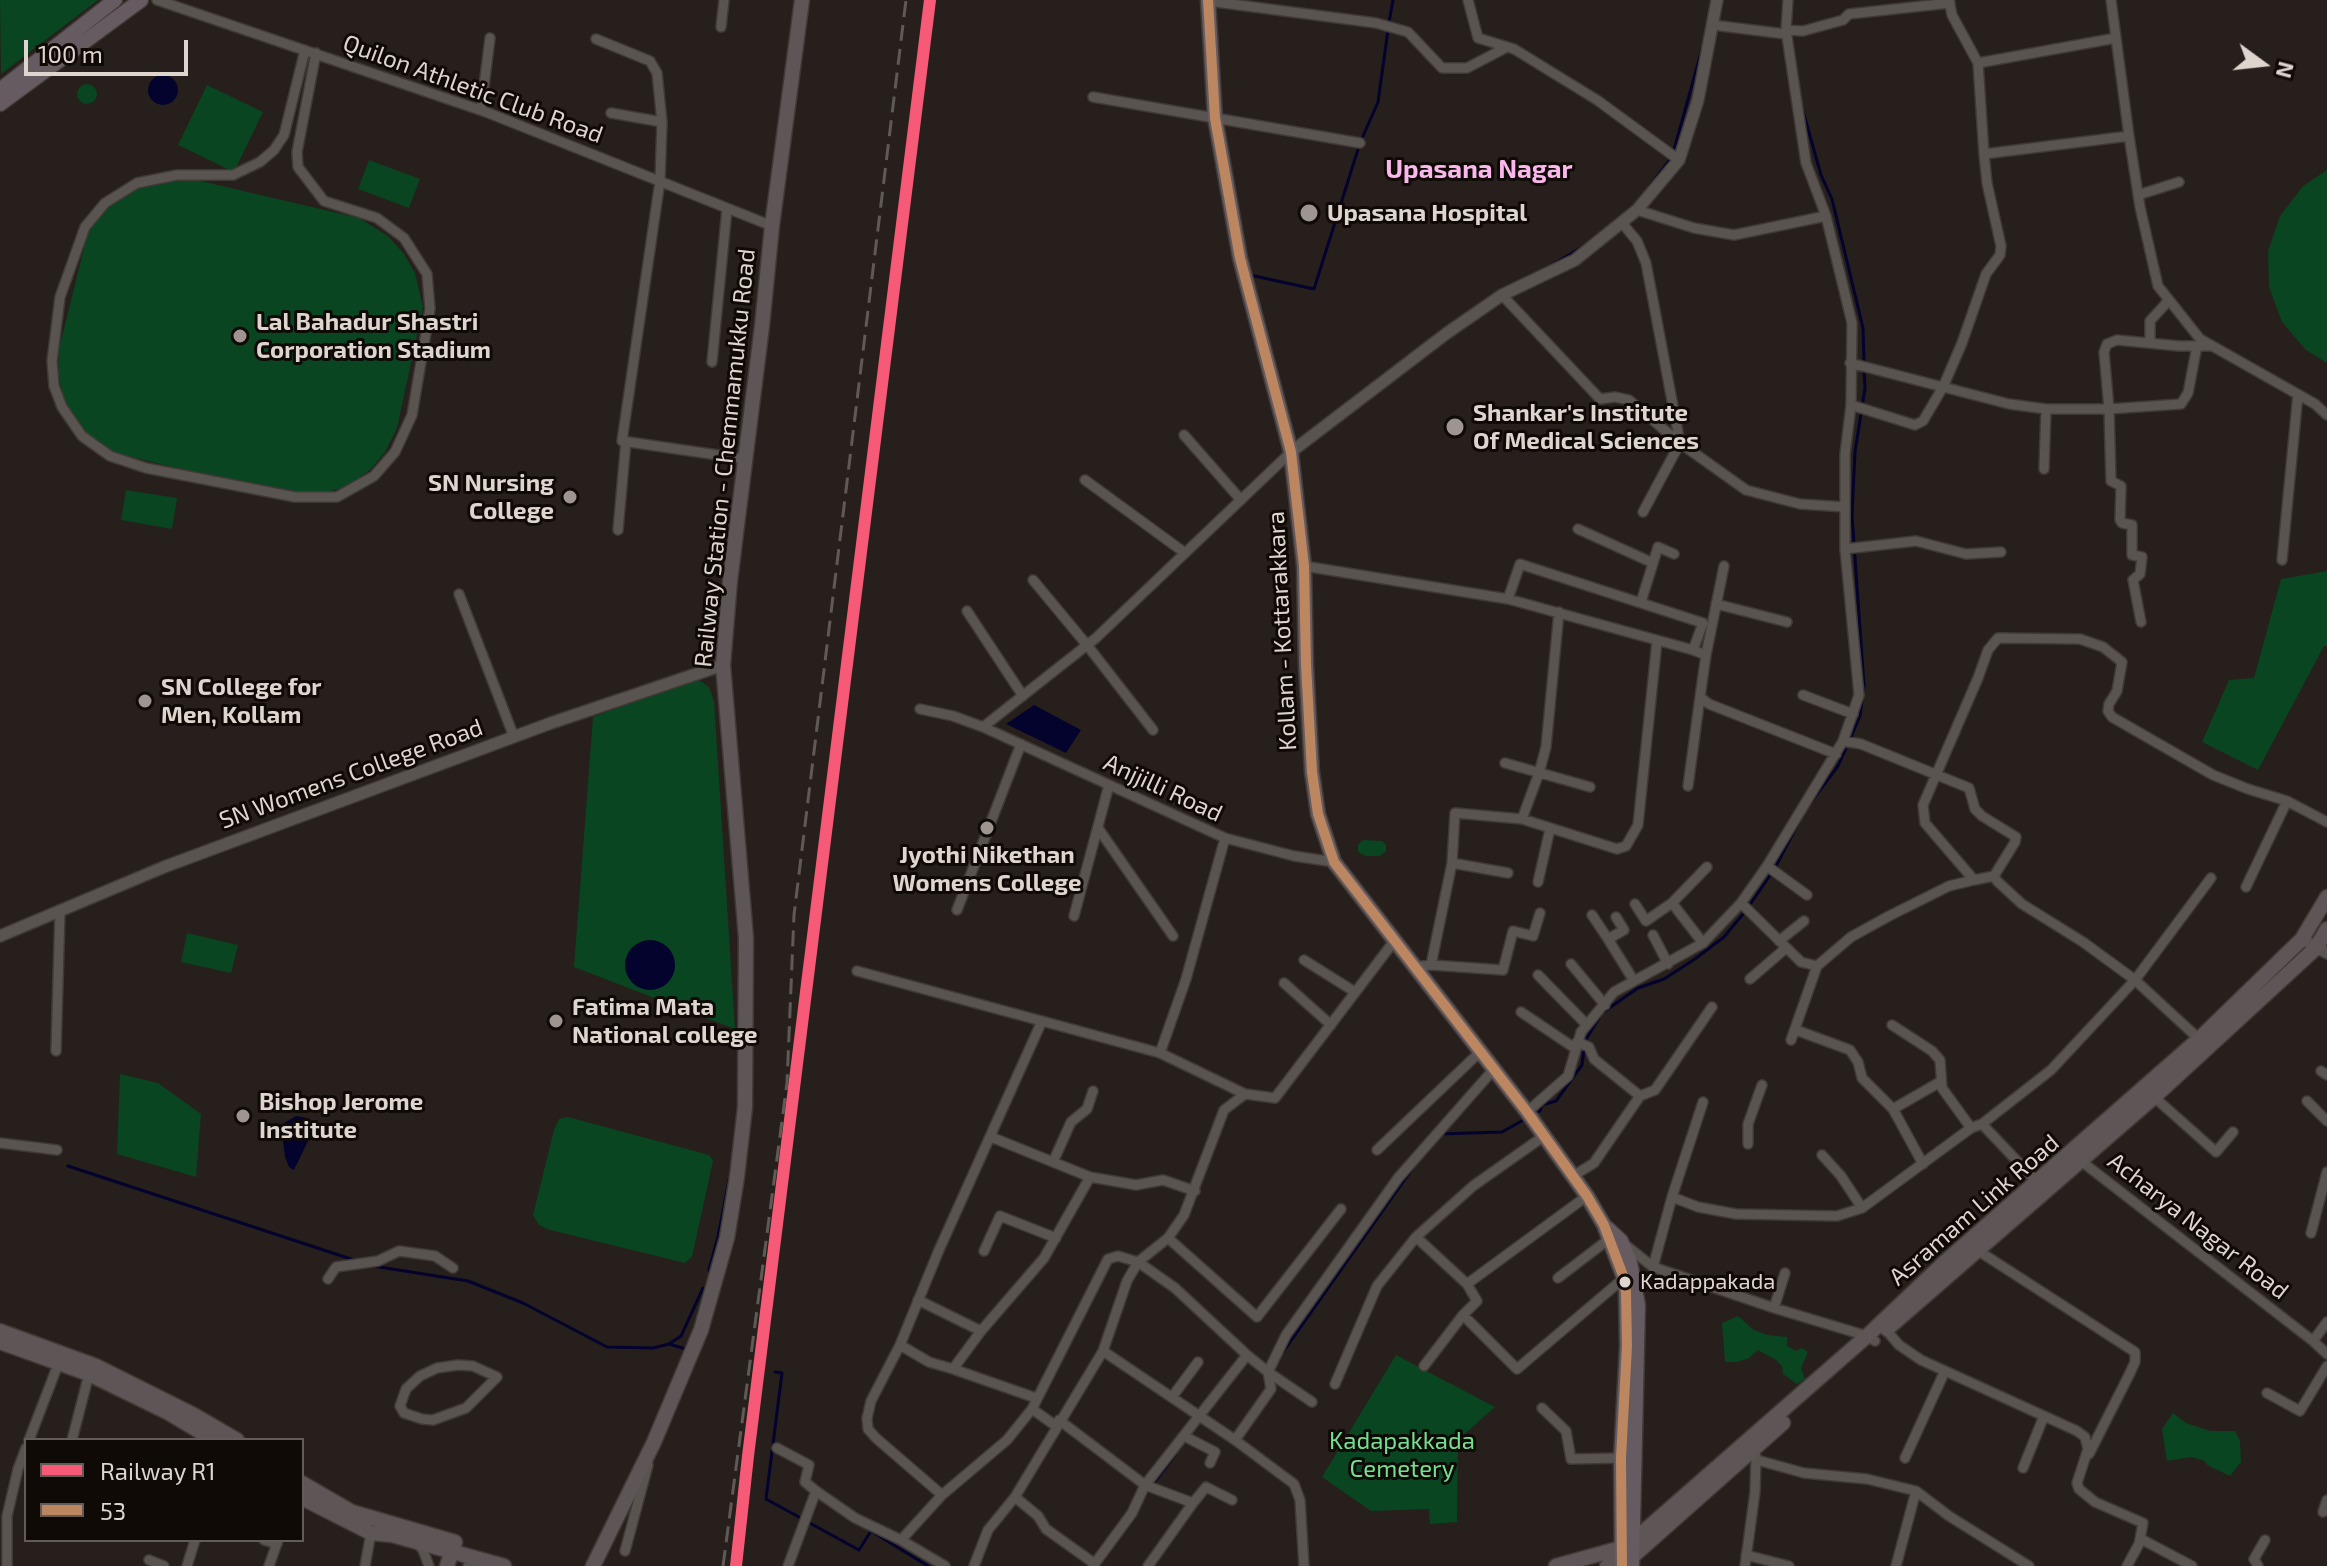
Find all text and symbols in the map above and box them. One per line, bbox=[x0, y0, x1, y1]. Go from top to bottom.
scale bar bbox=[28, 24, 192, 74]
north arrow bbox=[2223, 24, 2303, 104]
street label: Quilon Athletic Club Road bbox=[339, 29, 607, 149]
text: 100 m bbox=[38, 39, 103, 68]
text: N bbox=[2272, 59, 2301, 81]
district label: Upasana Nagar bbox=[1385, 153, 1573, 185]
place label: Upasana Hospital bbox=[1327, 199, 1527, 227]
marker: Upasana Hospital bbox=[1298, 202, 1320, 224]
street label: Railway Station - Chemmamukku Road bbox=[689, 247, 761, 669]
place label: Lal Bahadur Shastri Corporation Stadium bbox=[256, 308, 491, 364]
marker: Lal Bahadur Shastri Corporation Stadium bbox=[231, 327, 249, 345]
place label: Shankar's Institute Of Medical Sciences bbox=[1473, 399, 1699, 455]
marker: Shankar's Institute Of Medical Sciences bbox=[1444, 416, 1466, 438]
place label: SN Nursing College bbox=[428, 469, 554, 525]
marker: SN Nursing College bbox=[561, 488, 579, 506]
street label: Kollam - Kottarakkara bbox=[1261, 511, 1303, 751]
place label: SN College for Men, Kollam bbox=[161, 673, 322, 729]
marker: SN College for Men, Kollam bbox=[136, 692, 154, 710]
street label: SN Womens College Road bbox=[215, 713, 487, 835]
street label: Anjjilli Road bbox=[1099, 748, 1227, 828]
marker: Jyothi Nikethan Womens College bbox=[978, 819, 996, 837]
place label: Jyothi Nikethan Womens College bbox=[892, 841, 1082, 897]
place label: Fatima Mata National college bbox=[572, 993, 758, 1049]
marker: Fatima Mata National college bbox=[547, 1012, 565, 1030]
place label: Bishop Jerome Institute bbox=[259, 1088, 423, 1144]
marker: Bishop Jerome Institute bbox=[234, 1107, 252, 1125]
street label: Asramam Link Road bbox=[1883, 1128, 2065, 1292]
street label: Acharya Nagar Road bbox=[2102, 1147, 2294, 1305]
place label: Kadappakada bbox=[1640, 1269, 1775, 1295]
marker: Kadappakada bbox=[1617, 1274, 1633, 1290]
park label: Kadapakkada Cemetery bbox=[1329, 1427, 1475, 1483]
legend bbox=[24, 1438, 304, 1542]
text: Railway R1 bbox=[100, 1456, 216, 1485]
text: 53 bbox=[100, 1496, 126, 1525]

